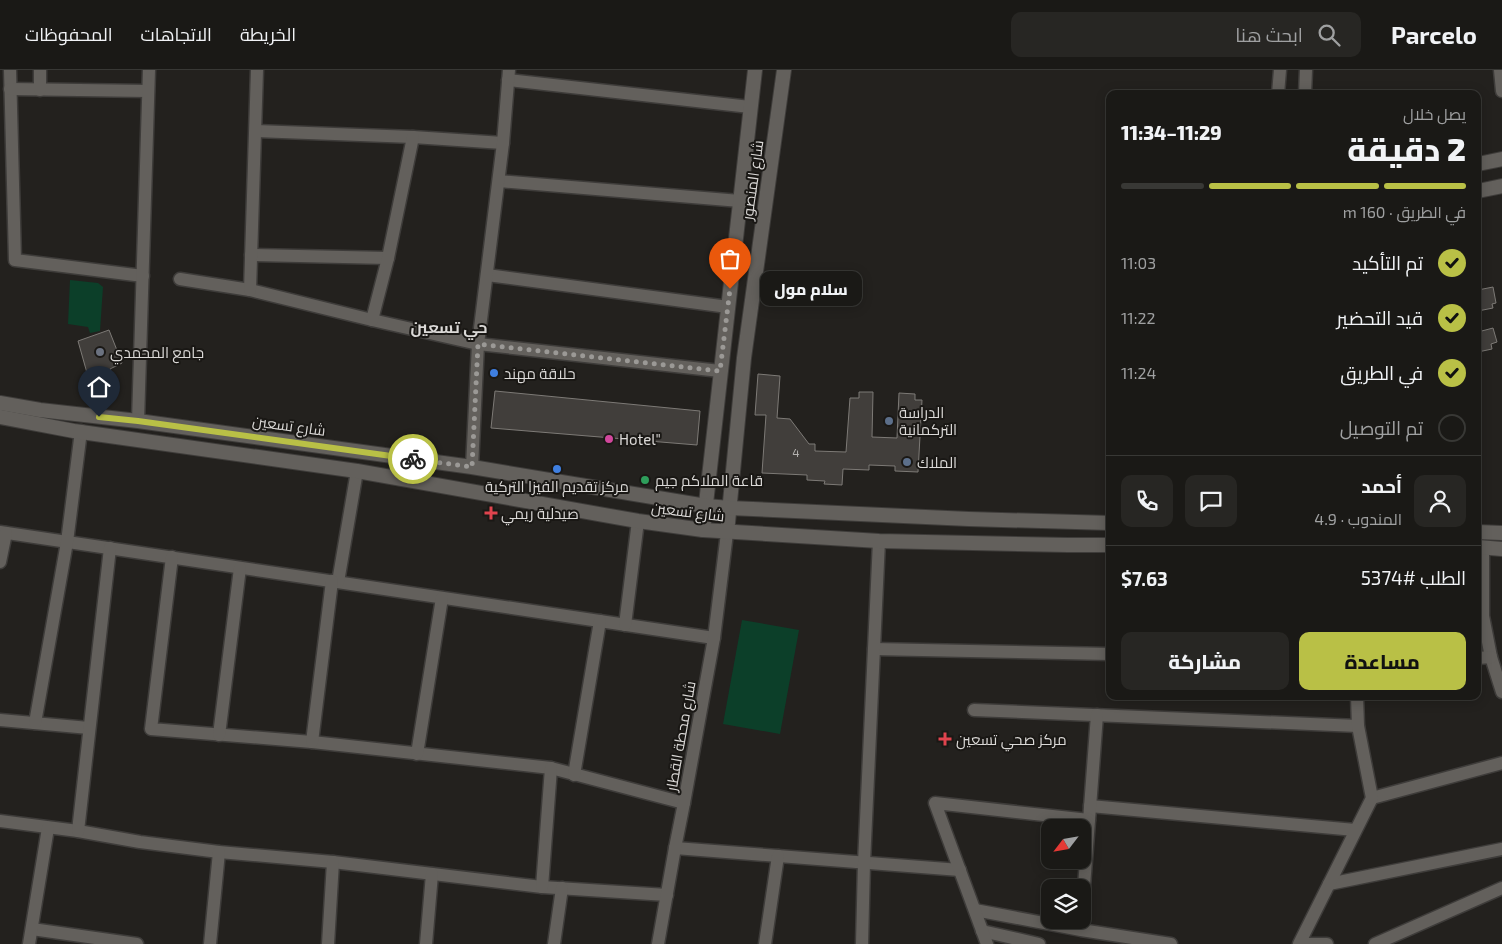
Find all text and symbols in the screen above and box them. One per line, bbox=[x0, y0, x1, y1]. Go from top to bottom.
search box bbox=[1011, 12, 1361, 57]
text: Parcelo bbox=[1391, 20, 1477, 49]
icon: search bbox=[1315, 21, 1343, 49]
text: المحفوظات bbox=[25, 23, 113, 45]
text: الاتجاهات bbox=[141, 23, 212, 45]
text: الخريطة bbox=[240, 23, 296, 45]
text: ابحث هنا bbox=[1235, 23, 1303, 46]
text: يصل خلال bbox=[1403, 104, 1466, 123]
text: 11:29–11:34 bbox=[1121, 121, 1222, 144]
text: 2 دقيقة bbox=[1347, 129, 1466, 167]
street label: شارع المنصور bbox=[737, 139, 769, 223]
text: في الطريق · 160 m bbox=[1343, 202, 1466, 221]
pin bbox=[709, 238, 751, 289]
icon: bag bbox=[716, 245, 744, 273]
icon: check bbox=[1438, 249, 1466, 277]
text: تم التأكيد bbox=[1352, 251, 1423, 274]
text: 11:03 bbox=[1121, 253, 1156, 272]
callout: سلام مول bbox=[760, 272, 862, 306]
text: سلام مول bbox=[774, 279, 848, 298]
icon: check bbox=[1438, 304, 1466, 332]
text: قيد التحضير bbox=[1337, 306, 1423, 329]
text: 11:22 bbox=[1121, 308, 1156, 327]
district label: حي تسعين bbox=[411, 317, 487, 340]
place label: جامع المحمدي bbox=[110, 343, 204, 365]
marker: جامع المحمدي bbox=[94, 346, 106, 358]
icon: check bbox=[1438, 359, 1466, 387]
text: في الطريق bbox=[1340, 361, 1423, 384]
text: 11:24 bbox=[1121, 363, 1156, 382]
place label: حلاقة مهند bbox=[504, 364, 575, 384]
pin bbox=[78, 366, 120, 417]
marker: حلاقة مهند bbox=[488, 367, 500, 379]
icon: home bbox=[85, 373, 113, 401]
place label: الدراسة التركمانية bbox=[899, 403, 957, 439]
street label: شارع تسعين bbox=[251, 411, 327, 442]
marker: الدراسة التركمانية bbox=[883, 415, 895, 427]
text: تم التوصيل bbox=[1340, 416, 1423, 439]
place label: Hotel" bbox=[619, 430, 661, 448]
marker: Hotel" bbox=[603, 433, 615, 445]
courier bbox=[388, 434, 438, 484]
icon: bike bbox=[399, 445, 427, 473]
house number: 4 bbox=[792, 445, 800, 459]
place label: الملاك bbox=[917, 453, 957, 471]
marker: الملاك bbox=[901, 456, 913, 468]
marker: مركز تقديم الفيزا التركية bbox=[551, 463, 563, 475]
place label: قاعة الملاكم جيم bbox=[655, 471, 763, 491]
marker: قاعة الملاكم جيم bbox=[639, 474, 651, 486]
text: أحمد bbox=[1361, 474, 1402, 497]
button: phone bbox=[1121, 475, 1173, 527]
button: chat bbox=[1185, 475, 1237, 527]
button: person bbox=[1414, 475, 1466, 527]
place label: مركز تقديم الفيزا التركية bbox=[485, 477, 629, 497]
street label: شارع تسعين bbox=[650, 498, 726, 527]
place label: صيدلية ريمي bbox=[501, 504, 579, 526]
marker: صيدلية ريمي bbox=[485, 507, 497, 519]
text: المندوب · 4.9 bbox=[1314, 509, 1402, 528]
text: الطلب #5374 bbox=[1361, 566, 1466, 589]
text: $7.63 bbox=[1121, 567, 1168, 590]
button: مشاركة bbox=[1121, 632, 1289, 690]
button: مساعدة bbox=[1299, 632, 1466, 690]
street label: شارع محطة القطار bbox=[661, 679, 702, 794]
place label: مركز صحي تسعين bbox=[956, 730, 1067, 752]
marker: مركز صحي تسعين bbox=[938, 732, 952, 746]
north arrow bbox=[1041, 819, 1091, 869]
map controls bbox=[1041, 819, 1091, 929]
button: layers bbox=[1041, 879, 1091, 929]

